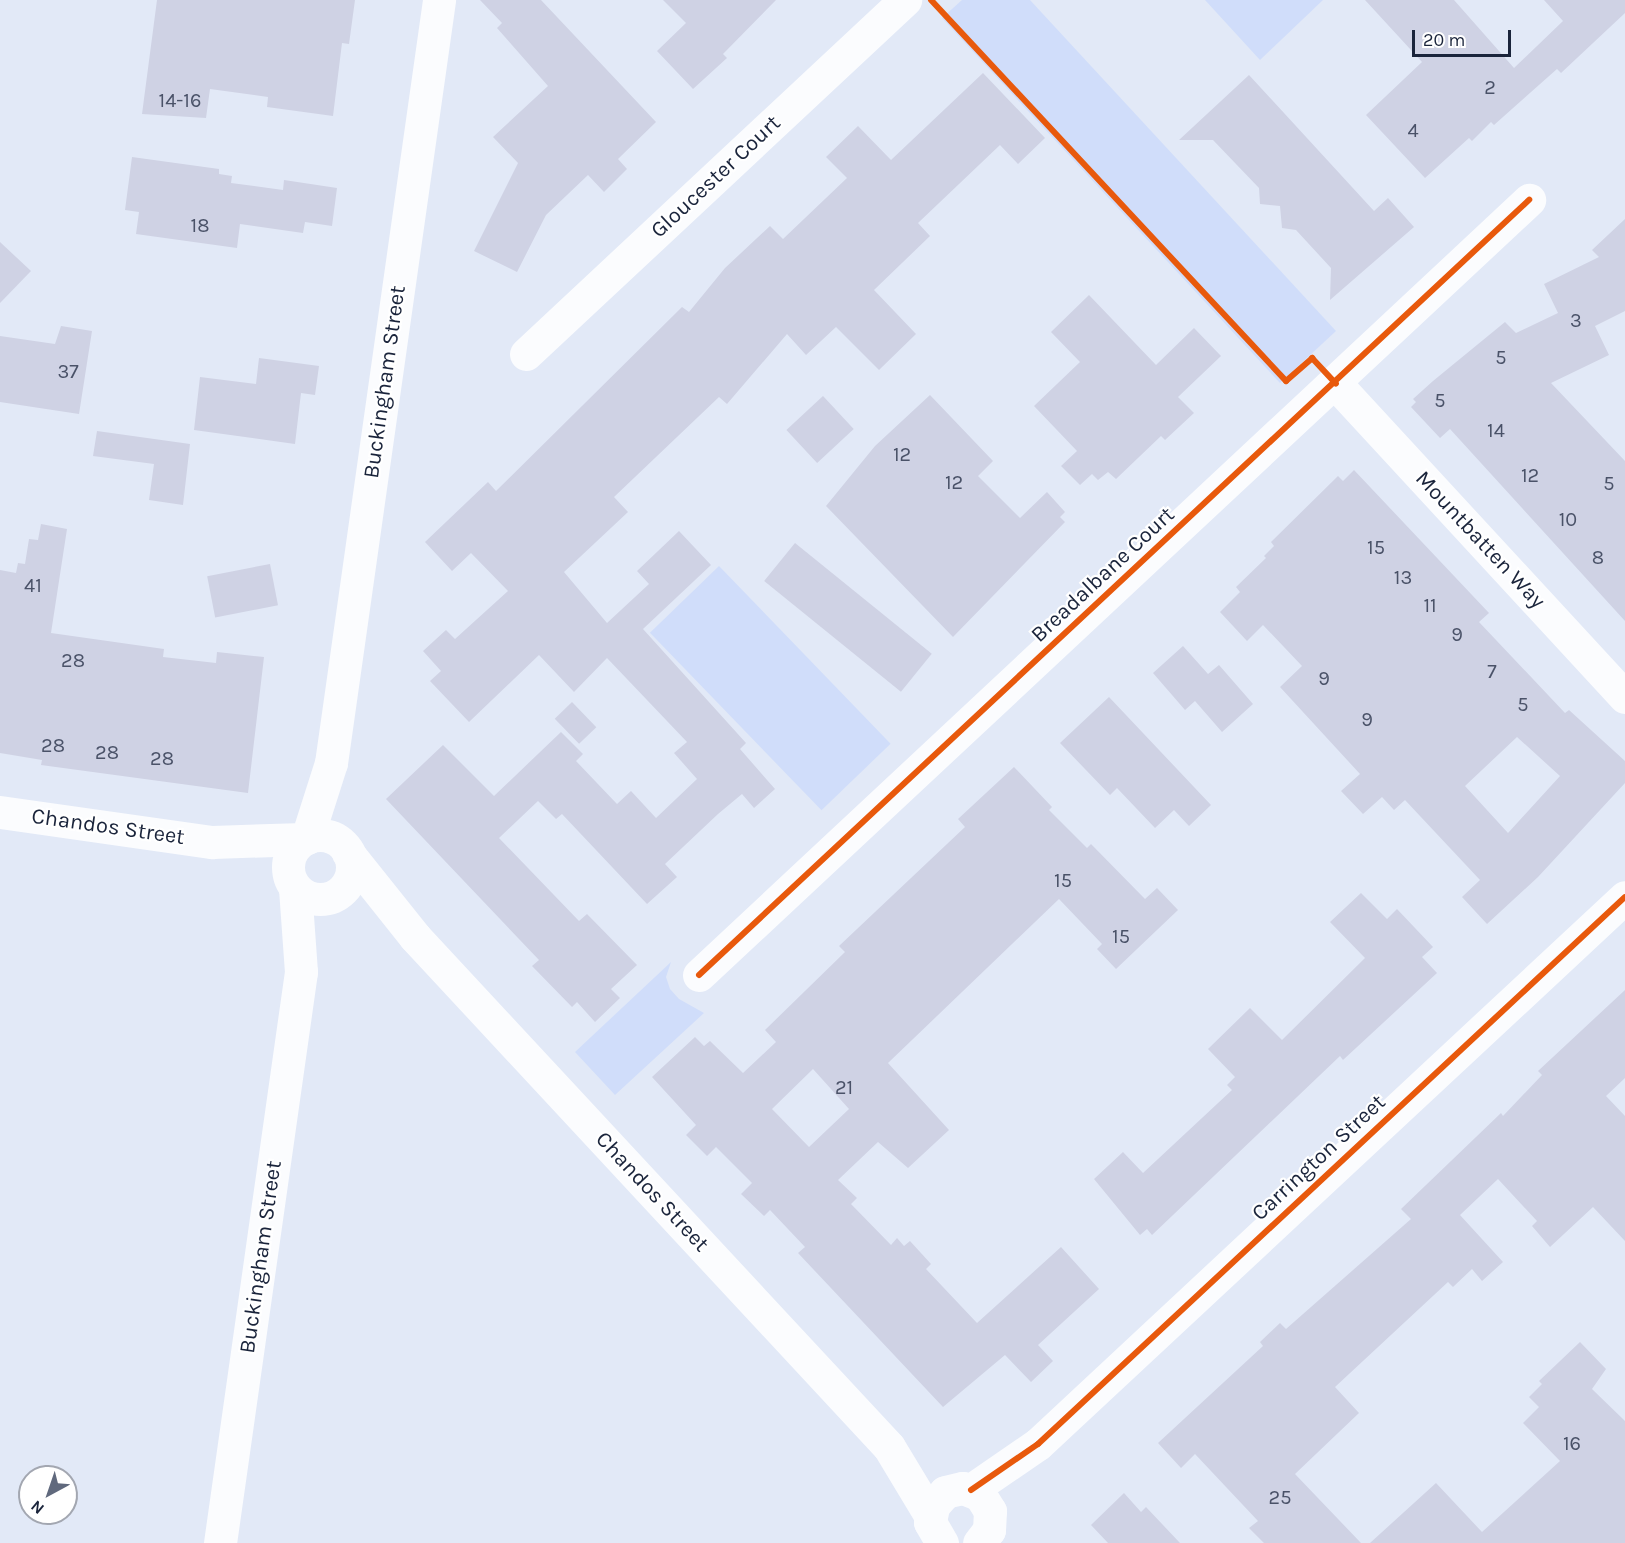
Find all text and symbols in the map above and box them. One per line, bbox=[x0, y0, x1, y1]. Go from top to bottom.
scale bar bbox=[1415, 18, 1514, 56]
text: 20 m bbox=[1423, 29, 1465, 51]
house number: 2 bbox=[1484, 75, 1496, 99]
house number: 14-16 bbox=[159, 88, 201, 112]
street label: Gloucester Court bbox=[646, 110, 786, 244]
house number: 4 bbox=[1407, 118, 1419, 142]
house number: 18 bbox=[191, 213, 209, 237]
street label: Buckingham Street bbox=[358, 284, 412, 480]
house number: 3 bbox=[1570, 308, 1582, 332]
house number: 5 bbox=[1495, 345, 1507, 369]
house number: 37 bbox=[57, 359, 79, 383]
house number: 5 bbox=[1434, 388, 1446, 412]
house number: 14 bbox=[1487, 418, 1505, 442]
house number: 12 bbox=[893, 442, 911, 466]
house number: 12 bbox=[1521, 463, 1539, 487]
street label: Mountbatten Way bbox=[1410, 466, 1550, 614]
house number: 12 bbox=[945, 470, 963, 494]
house number: 5 bbox=[1603, 471, 1615, 495]
street label: Breadalbane Court bbox=[1026, 502, 1180, 648]
house number: 10 bbox=[1559, 507, 1577, 531]
house number: 15 bbox=[1367, 535, 1385, 559]
house number: 8 bbox=[1592, 545, 1604, 569]
house number: 13 bbox=[1394, 565, 1412, 589]
house number: 41 bbox=[24, 573, 42, 597]
house number: 11 bbox=[1423, 593, 1437, 617]
house number: 9 bbox=[1451, 622, 1463, 646]
house number: 28 bbox=[61, 648, 85, 672]
house number: 7 bbox=[1487, 659, 1497, 683]
house number: 9 bbox=[1318, 666, 1330, 690]
house number: 5 bbox=[1517, 692, 1529, 716]
house number: 9 bbox=[1361, 707, 1373, 731]
house number: 28 bbox=[41, 733, 65, 757]
house number: 28 bbox=[95, 740, 119, 764]
house number: 28 bbox=[150, 746, 174, 770]
street label: Chandos Street bbox=[30, 803, 186, 851]
house number: 15 bbox=[1054, 868, 1072, 892]
house number: 15 bbox=[1112, 924, 1130, 948]
house number: 21 bbox=[835, 1075, 853, 1099]
street label: Carrington Street bbox=[1247, 1089, 1391, 1227]
street label: Chandos Street bbox=[590, 1127, 714, 1257]
street label: Buckingham Street bbox=[234, 1159, 288, 1355]
house number: 16 bbox=[1563, 1431, 1581, 1455]
north arrow bbox=[18, 1465, 78, 1525]
house number: 25 bbox=[1269, 1485, 1291, 1509]
text: N bbox=[27, 1497, 48, 1519]

